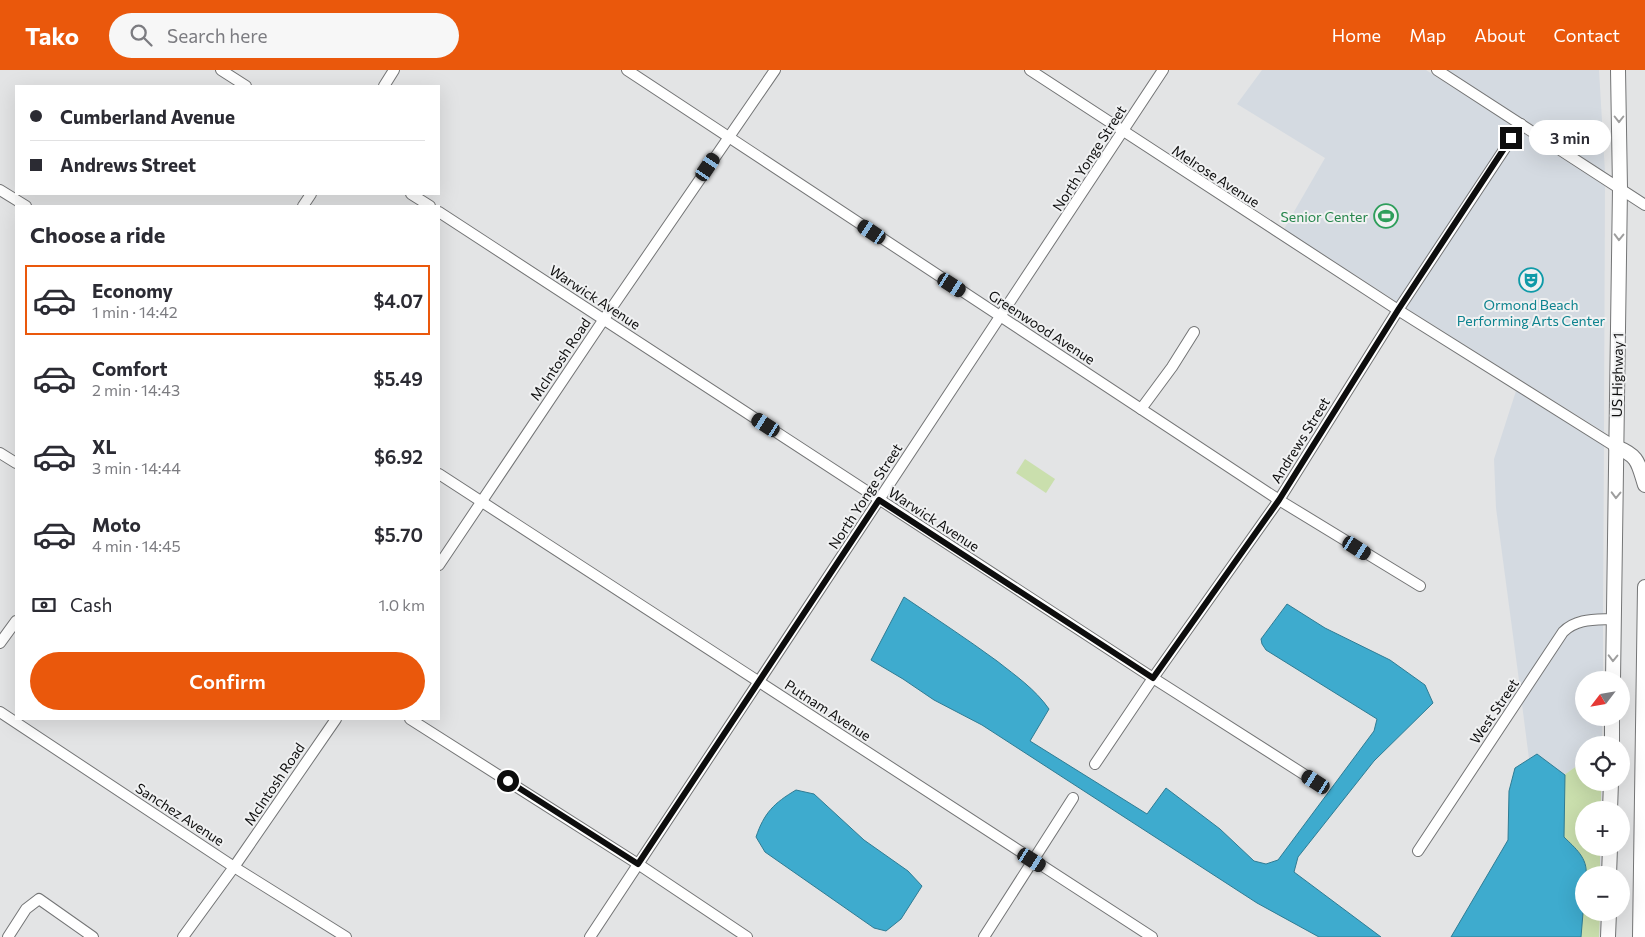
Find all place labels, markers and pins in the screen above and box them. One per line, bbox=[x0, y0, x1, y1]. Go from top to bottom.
sports icon: Senior Center bbox=[1373, 203, 1399, 229]
place label: Senior Center bbox=[1281, 208, 1368, 225]
theatre icon: Ormond Beach Performing Arts Center bbox=[1518, 267, 1544, 293]
place label: Ormond Beach Performing Arts Center bbox=[1457, 296, 1606, 329]

